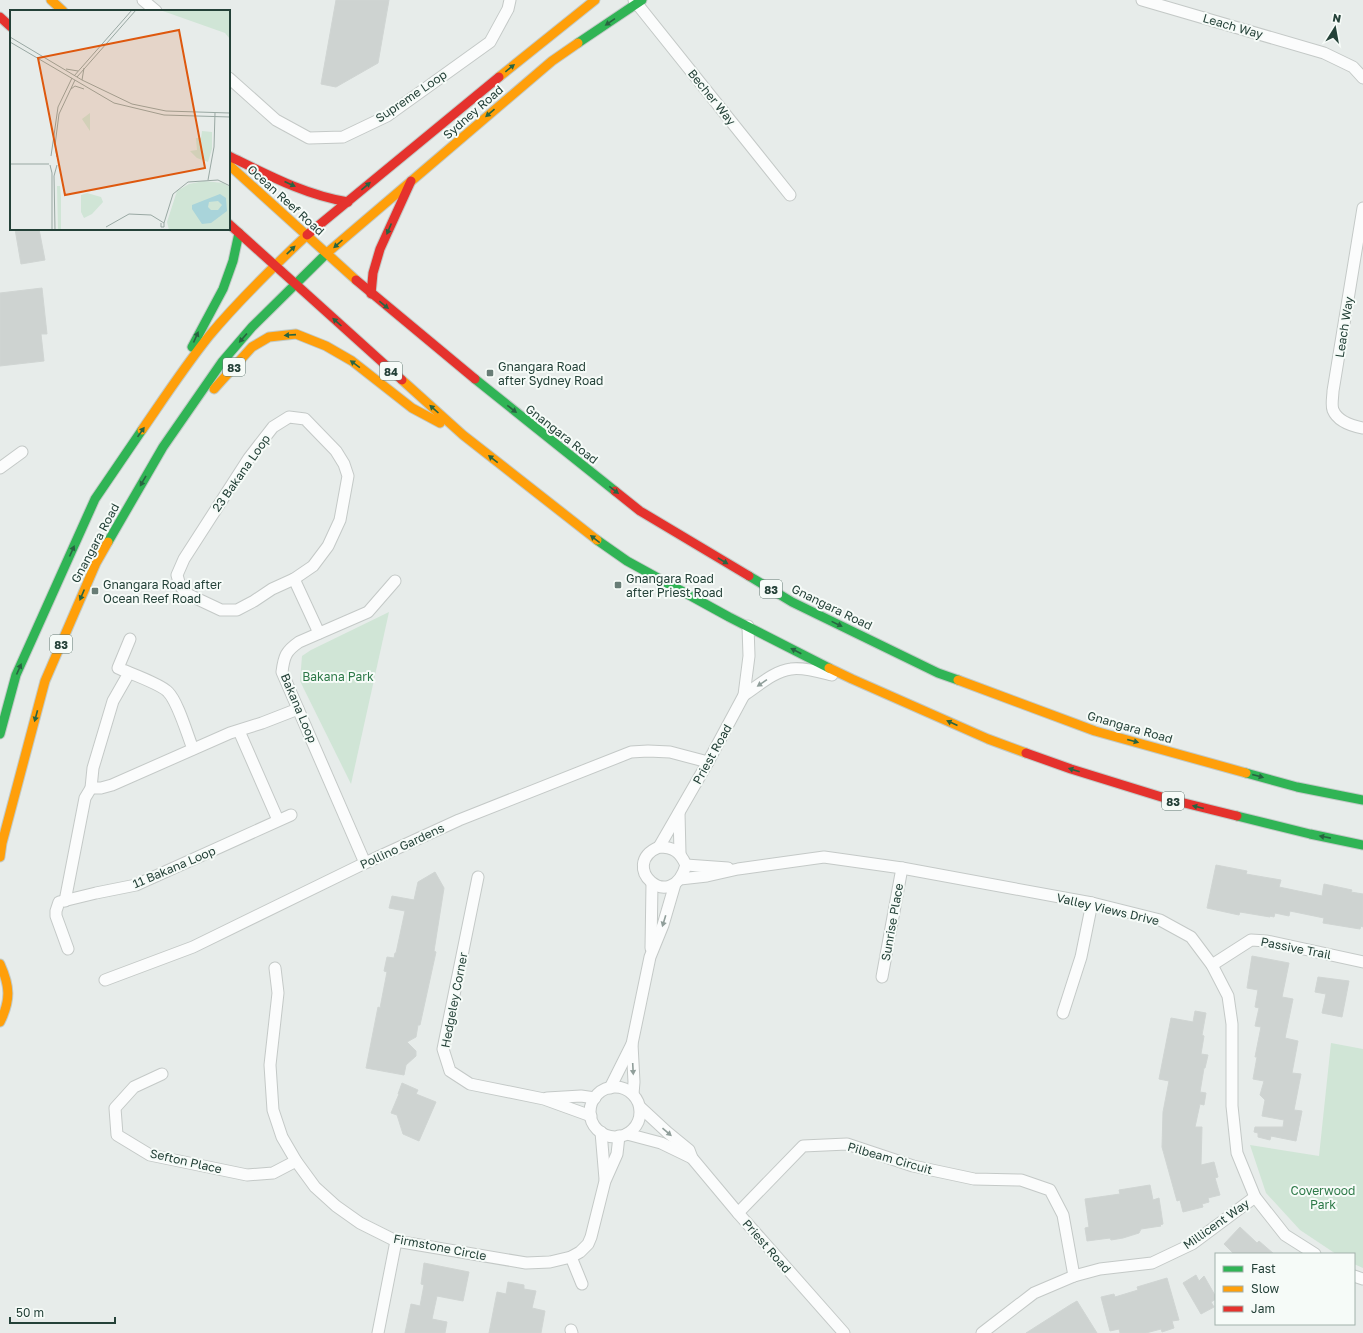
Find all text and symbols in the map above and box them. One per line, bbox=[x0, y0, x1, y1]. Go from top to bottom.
north arrow bbox=[1315, 8, 1355, 48]
inset map bbox=[10, 10, 230, 230]
street label: Leach Way bbox=[1201, 10, 1265, 42]
text: N bbox=[1332, 11, 1342, 25]
one-way arrow bbox=[605, 18, 615, 26]
one-way arrow bbox=[504, 64, 515, 72]
street label: Becher Way bbox=[685, 66, 739, 128]
street label: Supreme Loop bbox=[372, 67, 450, 125]
street label: Sydney Road bbox=[440, 82, 506, 142]
one-way arrow bbox=[485, 109, 495, 118]
street label: Ocean Reef Road bbox=[245, 162, 327, 238]
one-way arrow bbox=[284, 181, 295, 187]
one-way arrow bbox=[361, 182, 372, 191]
one-way arrow bbox=[386, 224, 392, 235]
one-way arrow bbox=[333, 239, 344, 248]
one-way arrow bbox=[286, 246, 295, 255]
street label: Leach Way bbox=[1332, 295, 1356, 359]
one-way arrow bbox=[379, 301, 390, 310]
one-way arrow bbox=[332, 317, 342, 327]
one-way arrow bbox=[193, 331, 199, 342]
one-way arrow bbox=[284, 331, 296, 338]
one-way arrow bbox=[238, 332, 247, 343]
road number: 83 bbox=[223, 358, 245, 376]
place label: Gnangara Road after Sydney Road bbox=[498, 359, 603, 388]
one-way arrow bbox=[350, 360, 361, 368]
road number: 84 bbox=[380, 362, 402, 380]
marker: Gnangara Road after Sydney Road bbox=[485, 368, 495, 378]
street label: Gnangara Road bbox=[523, 401, 601, 467]
one-way arrow bbox=[429, 404, 439, 414]
one-way arrow bbox=[507, 405, 518, 414]
one-way arrow bbox=[137, 427, 145, 437]
street label: 23 Bakana Loop bbox=[209, 431, 273, 515]
one-way arrow bbox=[487, 454, 498, 463]
one-way arrow bbox=[140, 475, 147, 487]
one-way arrow bbox=[609, 486, 620, 495]
street label: Gnangara Road bbox=[68, 501, 122, 585]
one-way arrow bbox=[590, 534, 601, 543]
one-way arrow bbox=[69, 545, 75, 556]
one-way arrow bbox=[717, 557, 729, 564]
place label: Gnangara Road after Priest Road bbox=[626, 571, 723, 600]
place label: Gnangara Road after Ocean Reef Road bbox=[103, 577, 222, 606]
marker: Gnangara Road after Priest Road bbox=[613, 580, 623, 590]
road number: 83 bbox=[760, 580, 782, 598]
street label: Gnangara Road bbox=[789, 581, 875, 633]
marker: Gnangara Road after Ocean Reef Road bbox=[90, 586, 100, 596]
one-way arrow bbox=[79, 590, 85, 601]
one-way arrow bbox=[831, 620, 842, 627]
road number: 83 bbox=[50, 635, 72, 653]
one-way arrow bbox=[790, 648, 802, 654]
one-way arrow bbox=[16, 664, 22, 675]
park label: Bakana Park bbox=[302, 669, 374, 684]
street label: Bakana Loop bbox=[278, 671, 320, 745]
one-way arrow bbox=[757, 679, 767, 687]
street label: Gnangara Road bbox=[1086, 708, 1174, 746]
one-way arrow bbox=[32, 710, 38, 723]
one-way arrow bbox=[946, 720, 958, 727]
street label: Priest Road bbox=[689, 721, 735, 787]
one-way arrow bbox=[1126, 739, 1139, 745]
one-way arrow bbox=[1067, 767, 1079, 773]
one-way arrow bbox=[1252, 773, 1264, 779]
road number: 83 bbox=[1162, 792, 1184, 810]
one-way arrow bbox=[1192, 804, 1204, 810]
street label: Pollino Gardens bbox=[357, 820, 447, 872]
one-way arrow bbox=[1319, 834, 1331, 840]
street label: 11 Bakana Loop bbox=[130, 843, 218, 891]
street label: Sunrise Place bbox=[878, 882, 906, 962]
street label: Valley Views Drive bbox=[1055, 890, 1161, 928]
one-way arrow bbox=[661, 915, 667, 927]
street label: Passive Trail bbox=[1259, 934, 1333, 962]
street label: Hedgeley Corner bbox=[437, 951, 471, 1049]
one-way arrow bbox=[630, 1063, 636, 1076]
one-way arrow bbox=[662, 1127, 673, 1136]
street label: Pilbeam Circuit bbox=[846, 1139, 934, 1177]
street label: Sefton Place bbox=[149, 1145, 223, 1177]
park label: Coverwood Park bbox=[1291, 1183, 1355, 1212]
street label: Millicent Way bbox=[1180, 1196, 1252, 1252]
street label: Priest Road bbox=[740, 1216, 794, 1276]
street label: Firmstone Circle bbox=[392, 1231, 488, 1263]
legend bbox=[1215, 1253, 1355, 1325]
text: Fast bbox=[1251, 1261, 1276, 1276]
text: Slow bbox=[1251, 1281, 1279, 1296]
scale bar bbox=[10, 1299, 115, 1325]
text: Jam bbox=[1251, 1301, 1275, 1316]
text: 50 m bbox=[16, 1305, 44, 1320]

